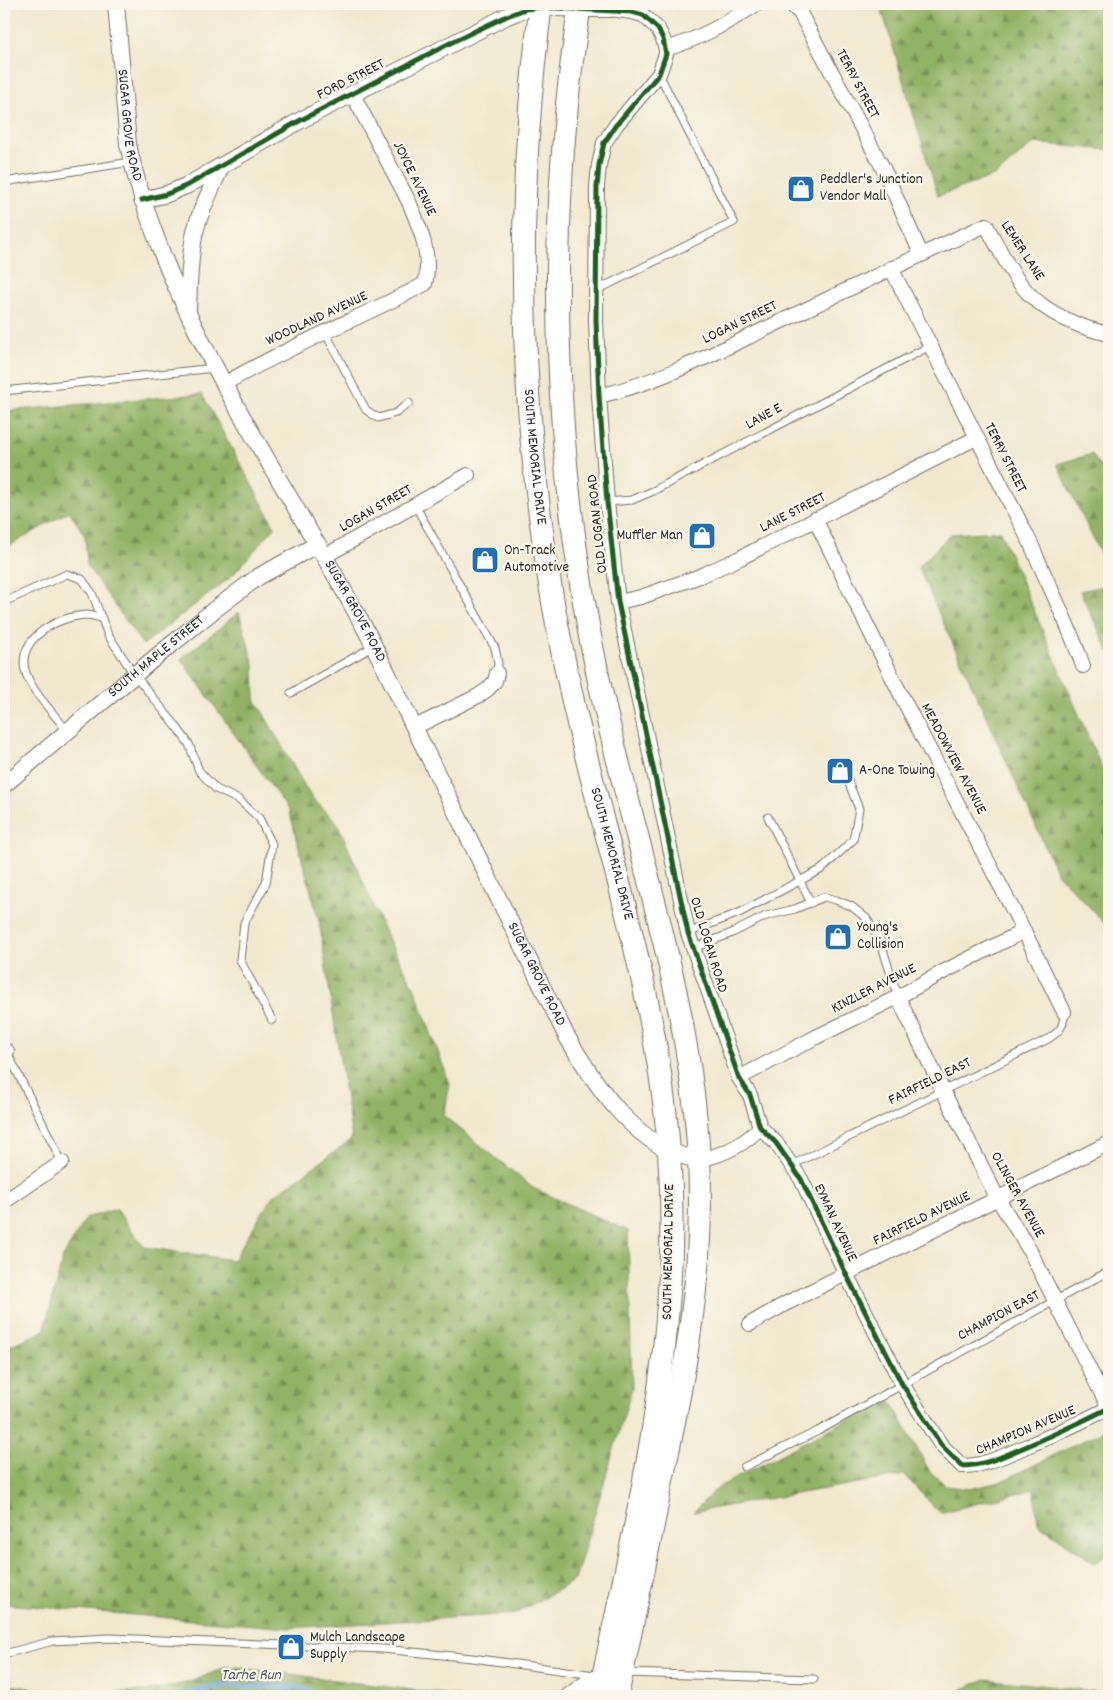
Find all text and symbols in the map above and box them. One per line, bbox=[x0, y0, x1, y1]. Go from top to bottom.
street label: TERRY STREET bbox=[829, 45, 885, 123]
street label: FORD STREET bbox=[313, 54, 389, 106]
street label: SUGAR GROVE ROAD bbox=[111, 68, 148, 184]
street label: JOYCE AVENUE bbox=[386, 138, 442, 220]
place label: Peddler's Junction Vendor Mall bbox=[820, 169, 923, 208]
shop icon: Peddler's Junction Vendor Mall bbox=[786, 174, 816, 204]
street label: LEMER LANE bbox=[994, 217, 1050, 286]
street label: WOODLAND AVENUE bbox=[262, 286, 372, 352]
street label: LOGAN STREET bbox=[699, 295, 781, 351]
street label: SOUTH MEMORIAL DRIVE bbox=[517, 388, 552, 526]
street label: LANE E bbox=[742, 398, 786, 436]
street label: TERRY STREET bbox=[978, 419, 1032, 497]
street label: OLD LOGAN ROAD bbox=[582, 473, 614, 574]
street label: LOGAN STREET bbox=[335, 479, 417, 539]
street label: LANE STREET bbox=[756, 487, 830, 539]
shop icon: Muffler Man bbox=[687, 521, 717, 551]
place label: Muffler Man bbox=[617, 525, 683, 547]
place label: On-Track Automotive bbox=[504, 540, 569, 579]
shop icon: On-Track Automotive bbox=[470, 545, 500, 575]
street label: SUGAR GROVE ROAD bbox=[318, 556, 391, 666]
street label: SOUTH MAPLE STREET bbox=[103, 611, 210, 704]
street label: MEADOWVIEW AVENUE bbox=[914, 699, 992, 819]
shop icon: A-One Towing bbox=[825, 756, 855, 786]
place label: A-One Towing bbox=[859, 760, 935, 782]
street label: SOUTH MEMORIAL DRIVE bbox=[584, 785, 639, 923]
street label: OLD LOGAN ROAD bbox=[683, 894, 733, 996]
place label: Young's Collision bbox=[857, 917, 904, 956]
street label: SUGAR GROVE ROAD bbox=[501, 919, 571, 1030]
shop icon: Young's Collision bbox=[823, 922, 853, 952]
street label: KINZLER AVENUE bbox=[828, 958, 921, 1020]
street label: FAIRFIELD EAST bbox=[885, 1052, 975, 1112]
street label: OLINGER AVENUE bbox=[984, 1148, 1050, 1242]
street label: EYMAN AVENUE bbox=[807, 1180, 863, 1266]
street label: SOUTH MEMORIAL DRIVE bbox=[657, 1184, 681, 1320]
street label: FAIRFIELD AVENUE bbox=[870, 1186, 975, 1252]
street label: CHAMPION EAST bbox=[954, 1285, 1044, 1347]
street label: CHAMPION AVENUE bbox=[973, 1400, 1080, 1462]
place label: Mulch Landscape Supply bbox=[310, 1627, 406, 1666]
shop icon: Mulch Landscape Supply bbox=[276, 1632, 306, 1662]
water label: Tarhe Run bbox=[221, 1664, 282, 1687]

